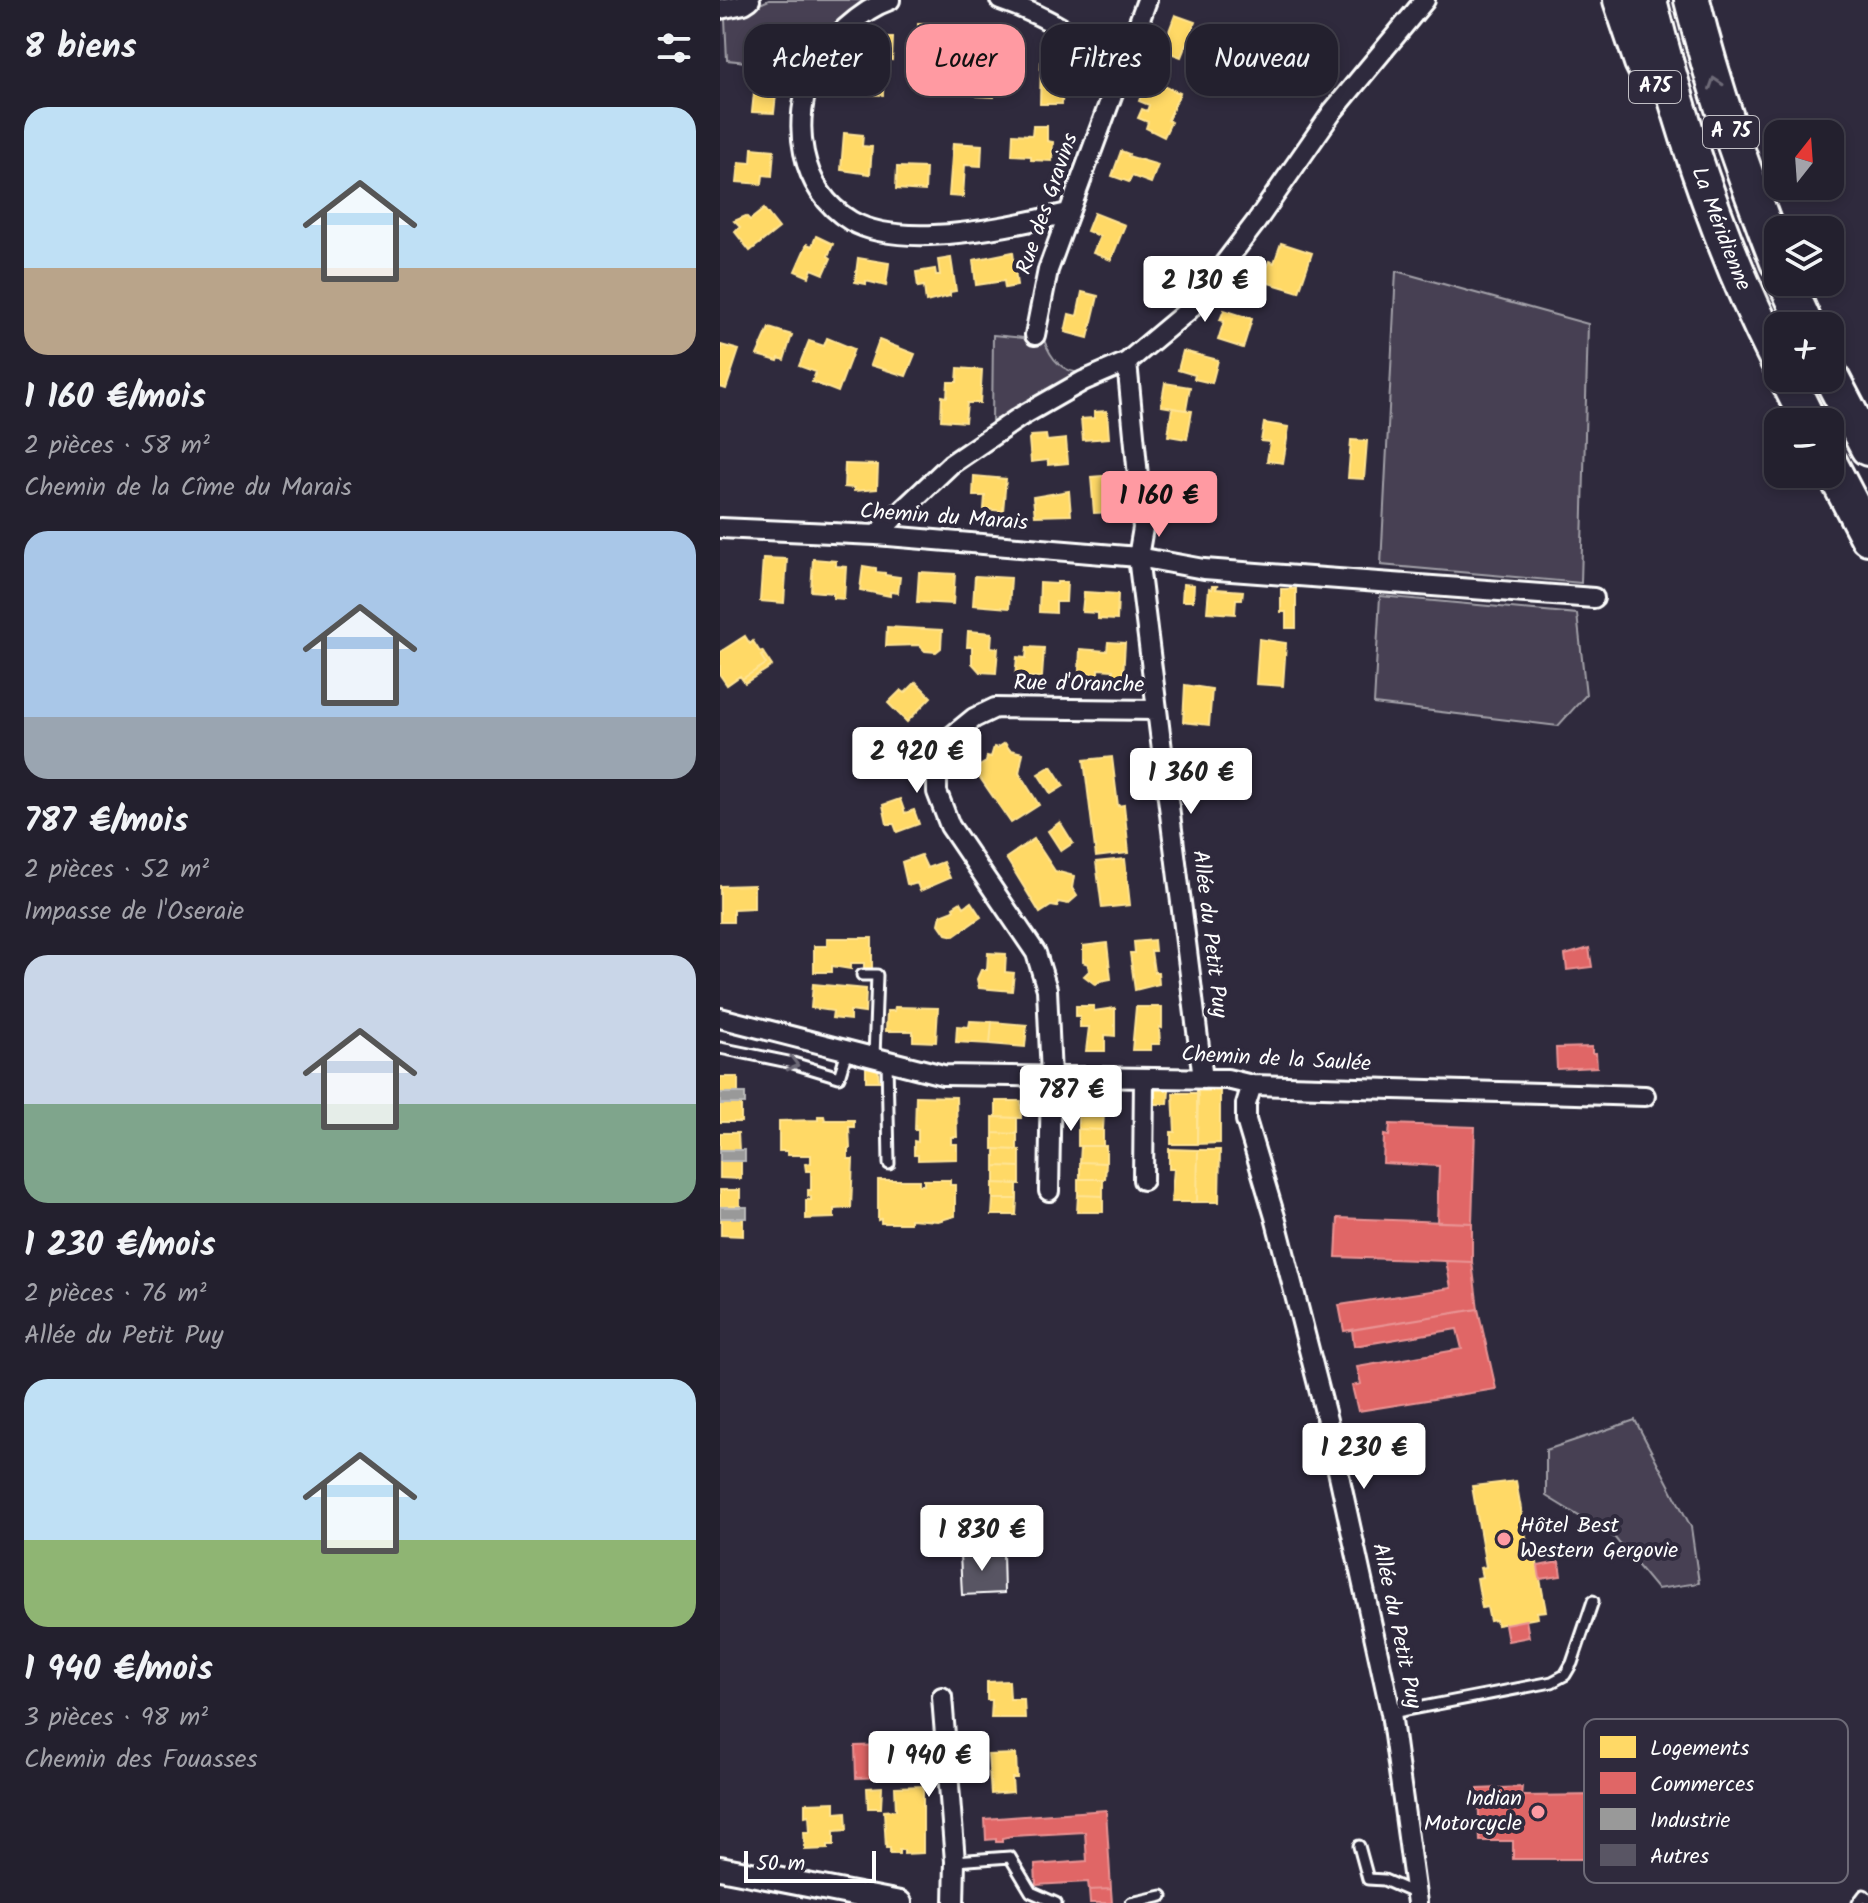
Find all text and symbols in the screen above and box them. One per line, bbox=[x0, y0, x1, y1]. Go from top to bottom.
text: 8 biens bbox=[24, 21, 137, 75]
chip: Acheter bbox=[744, 24, 890, 96]
chip: Louer bbox=[906, 24, 1025, 96]
chip: Filtres bbox=[1041, 24, 1170, 96]
chip: Nouveau bbox=[1186, 24, 1338, 96]
icon: filters bbox=[652, 26, 696, 70]
road number: A75 bbox=[1629, 71, 1681, 103]
one-way arrow bbox=[1708, 77, 1724, 91]
road number: A 75 bbox=[1703, 116, 1759, 148]
north arrow bbox=[1764, 120, 1844, 200]
map controls bbox=[1764, 120, 1844, 488]
street label: Rue des Gravins bbox=[1007, 128, 1089, 280]
icon: home bbox=[288, 159, 432, 303]
street label: La Méridienne bbox=[1681, 162, 1760, 296]
button: layers bbox=[1764, 216, 1844, 296]
pin: 2 130 € bbox=[1131, 256, 1279, 324]
text: 2 130 € bbox=[1161, 261, 1249, 303]
button: + bbox=[1764, 312, 1844, 392]
text: 1 160 €/mois bbox=[24, 371, 206, 425]
button: − bbox=[1764, 408, 1844, 488]
text: 2 pièces · 58 m² bbox=[24, 425, 210, 467]
text: Chemin de la Cîme du Marais bbox=[24, 467, 352, 509]
pin: 1 160 € bbox=[1085, 471, 1233, 539]
text: 1 160 € bbox=[1119, 476, 1199, 518]
street label: Chemin du Marais bbox=[859, 495, 1030, 541]
icon: home bbox=[288, 583, 432, 727]
street label: Rue d'Oranche bbox=[1013, 666, 1145, 704]
pin: 2 920 € bbox=[843, 727, 991, 795]
text: 2 920 € bbox=[870, 732, 964, 774]
pin: 1 360 € bbox=[1117, 748, 1265, 816]
text: 1 360 € bbox=[1148, 753, 1234, 795]
text: 787 €/mois bbox=[24, 795, 188, 849]
street label: Allée du Petit Puy bbox=[1181, 848, 1237, 1021]
text: 2 pièces · 52 m² bbox=[24, 849, 209, 891]
text: Impasse de l'Oseraie bbox=[24, 891, 244, 933]
icon: home bbox=[288, 1007, 432, 1151]
street label: Chemin de la Saulée bbox=[1180, 1038, 1372, 1082]
one-way arrow bbox=[785, 1054, 799, 1071]
pin: 787 € bbox=[1015, 1065, 1127, 1133]
text: 787 € bbox=[1038, 1070, 1104, 1112]
text: 1 230 €/mois bbox=[24, 1219, 216, 1273]
text: 2 pièces · 76 m² bbox=[24, 1273, 206, 1315]
text: Allée du Petit Puy bbox=[24, 1315, 223, 1357]
pin: 1 230 € bbox=[1290, 1423, 1438, 1491]
text: 1 230 € bbox=[1320, 1428, 1408, 1470]
icon: home bbox=[288, 1431, 432, 1575]
pin: 1 830 € bbox=[908, 1505, 1056, 1573]
place label: Hôtel Best Western Gergovie bbox=[1520, 1509, 1678, 1569]
text: 1 830 € bbox=[938, 1510, 1026, 1552]
marker: Hôtel Best Western Gergovie bbox=[1495, 1530, 1513, 1548]
street label: Allée du Petit Puy bbox=[1361, 1540, 1431, 1713]
text: 1 940 €/mois bbox=[24, 1643, 213, 1697]
text: 3 pièces · 98 m² bbox=[24, 1697, 208, 1739]
legend bbox=[1584, 1719, 1848, 1883]
pin: 1 940 € bbox=[855, 1731, 1003, 1799]
text: Logements bbox=[1650, 1732, 1750, 1767]
text: 1 940 € bbox=[886, 1736, 972, 1778]
text: Chemin des Fouasses bbox=[24, 1739, 258, 1781]
text: Commerces bbox=[1650, 1768, 1755, 1803]
place label: Indian Motorcycle bbox=[1424, 1782, 1522, 1842]
marker: Indian Motorcycle bbox=[1529, 1803, 1547, 1821]
text: Industrie bbox=[1650, 1804, 1731, 1839]
text: Autres bbox=[1650, 1840, 1710, 1875]
scale bar bbox=[744, 1847, 876, 1883]
text: 50 m bbox=[756, 1847, 805, 1882]

